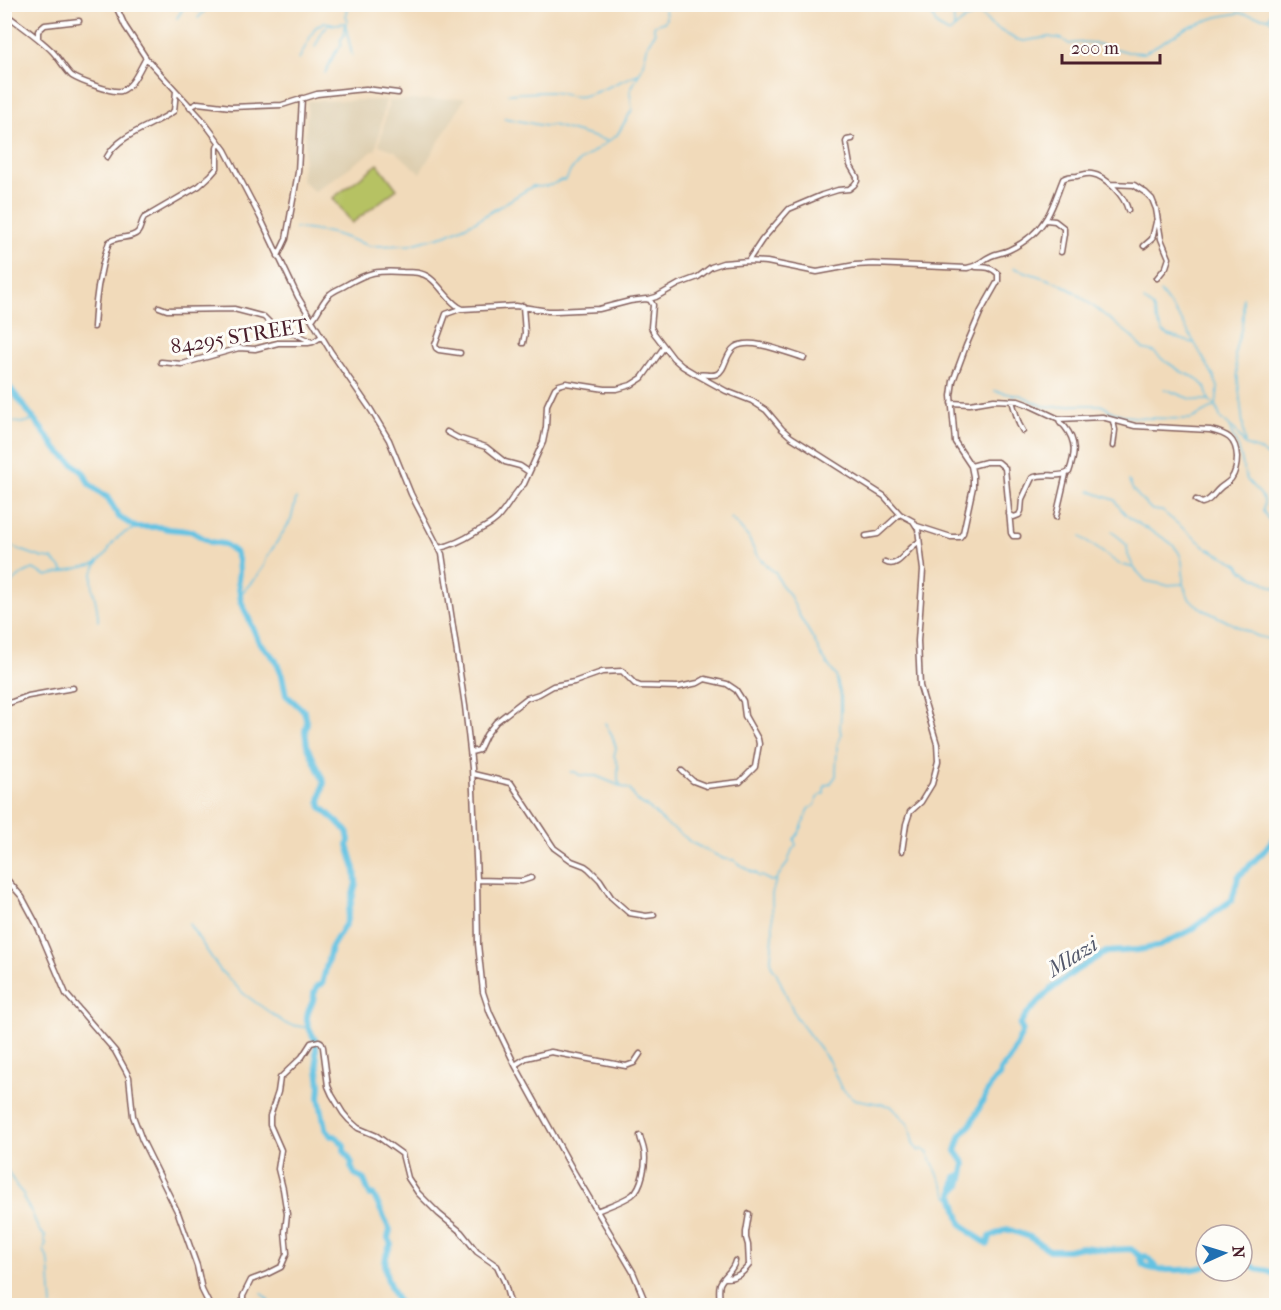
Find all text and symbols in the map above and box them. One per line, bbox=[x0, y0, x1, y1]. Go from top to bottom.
scale bar bbox=[1062, 27, 1160, 65]
text: 200 m bbox=[1071, 38, 1119, 59]
street label: 84295 STREET bbox=[169, 313, 310, 359]
water label: Mlazi bbox=[1041, 930, 1104, 983]
north arrow bbox=[1194, 1223, 1254, 1283]
text: N bbox=[1229, 1245, 1248, 1260]

